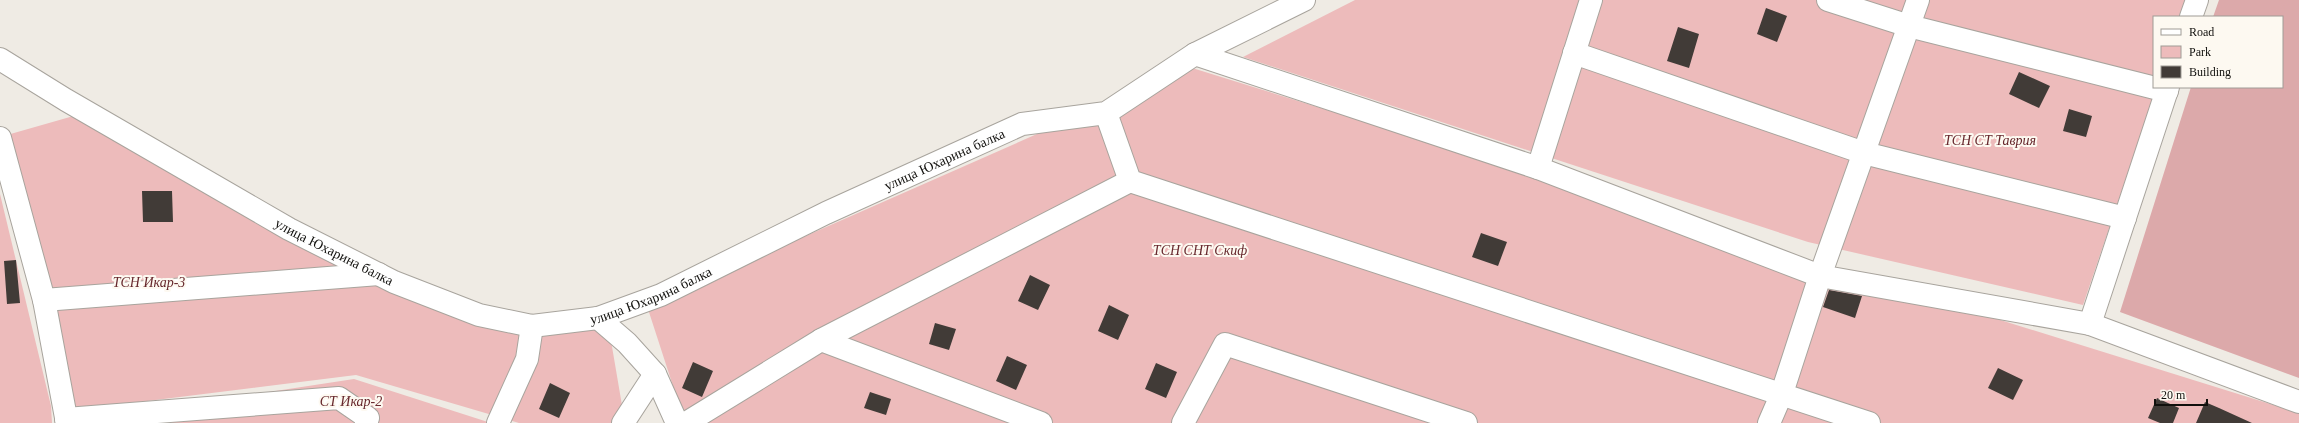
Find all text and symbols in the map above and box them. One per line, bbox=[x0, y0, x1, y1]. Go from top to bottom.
legend bbox=[2153, 16, 2283, 88]
text: Road bbox=[2189, 25, 2214, 39]
text: Park bbox=[2189, 45, 2211, 59]
text: Building bbox=[2189, 65, 2231, 79]
street label: улица Юхарина балка bbox=[882, 125, 1008, 193]
park label: ТСН СТ Таврия bbox=[1944, 133, 2036, 148]
street label: улица Юхарина балка bbox=[273, 215, 397, 288]
park label: ТСН СНТ Скиф bbox=[1153, 243, 1247, 258]
street label: улица Юхарина балка bbox=[589, 263, 715, 326]
park label: ТСН Икар-3 bbox=[113, 275, 185, 290]
scale bar bbox=[2155, 381, 2207, 407]
text: 20 m bbox=[2161, 388, 2186, 402]
park label: СТ Икар-2 bbox=[320, 394, 382, 409]

